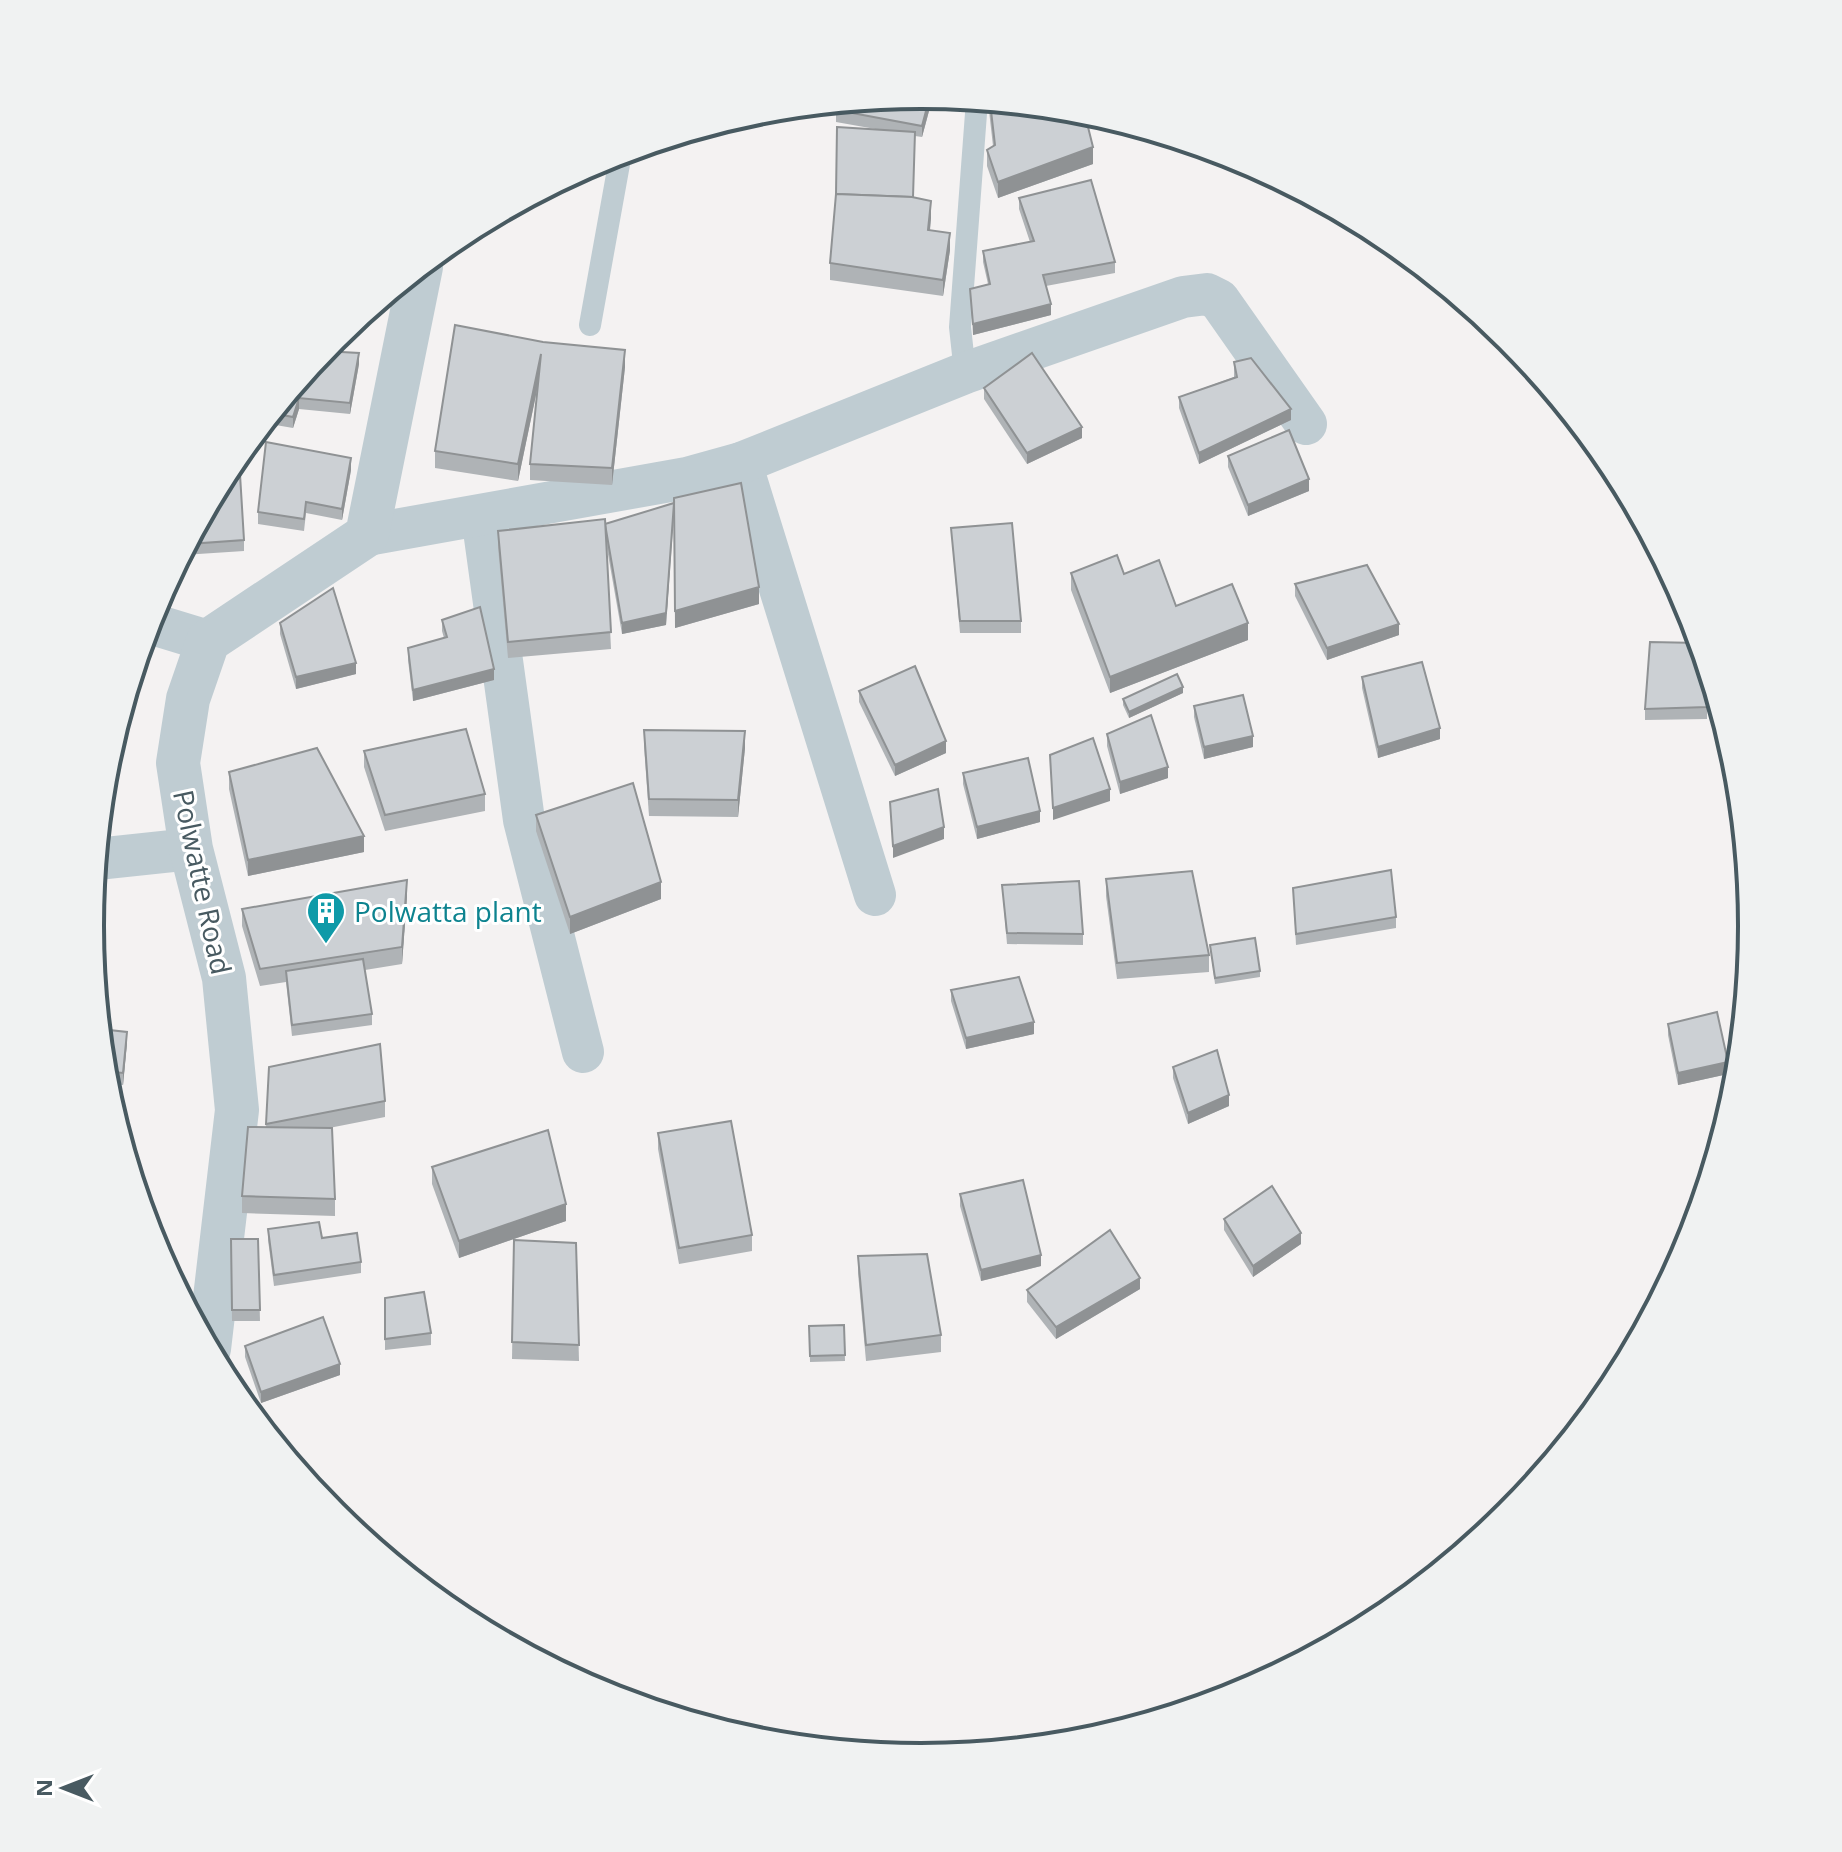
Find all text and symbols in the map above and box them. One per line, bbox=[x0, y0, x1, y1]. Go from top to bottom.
street label: Polwatte Road bbox=[165, 786, 241, 978]
building icon: Polwatta plant bbox=[305, 890, 347, 945]
place label: Polwatta plant bbox=[354, 892, 542, 930]
north arrow bbox=[24, 1748, 104, 1828]
text: N bbox=[28, 1779, 58, 1797]

